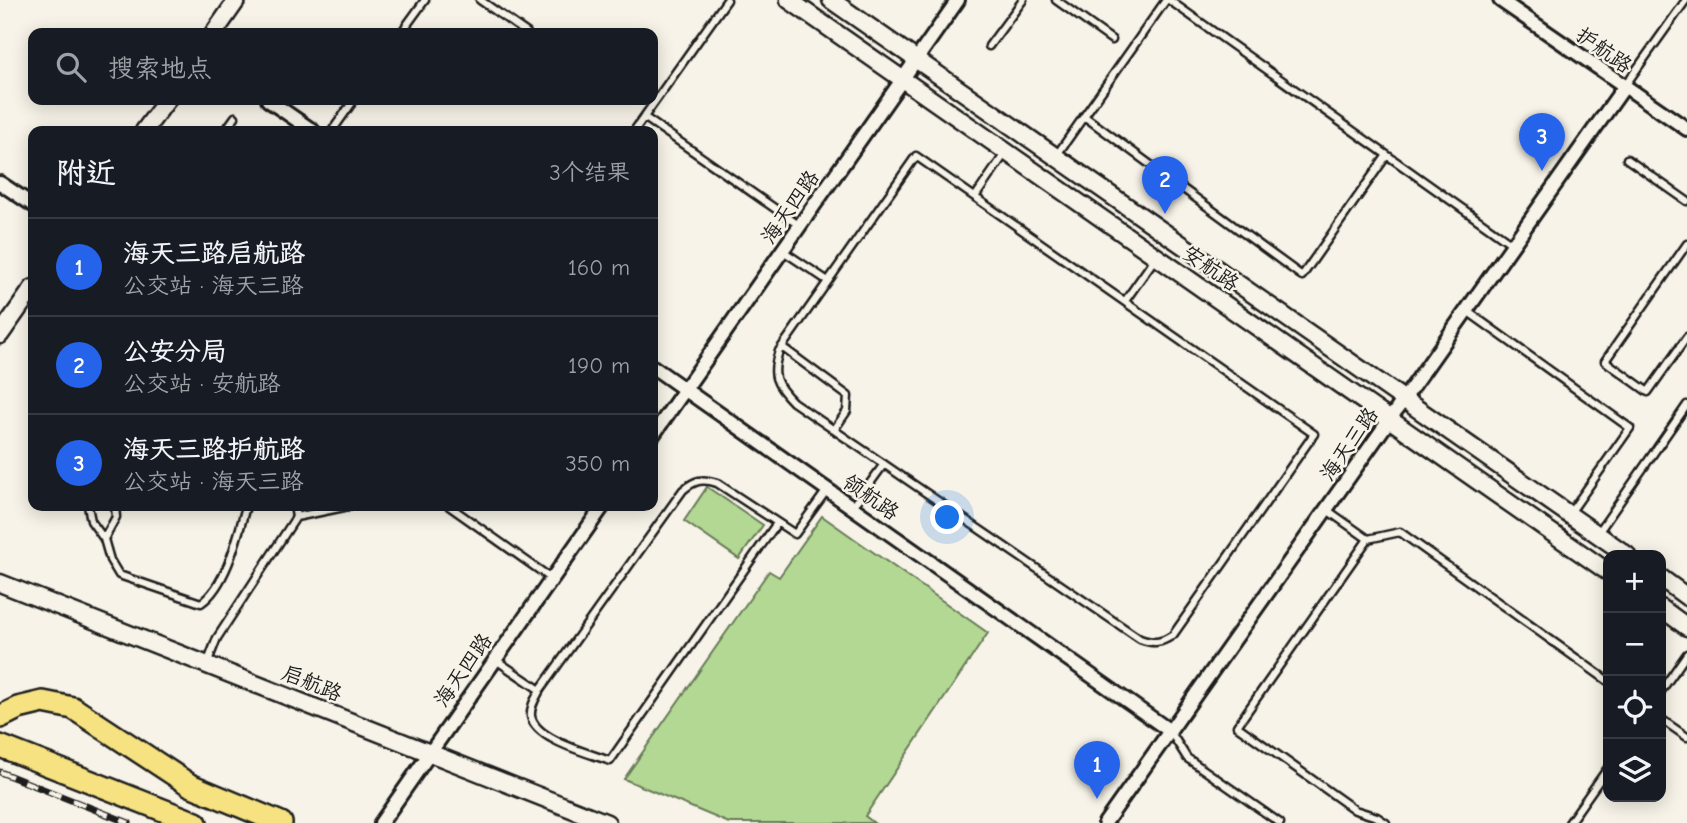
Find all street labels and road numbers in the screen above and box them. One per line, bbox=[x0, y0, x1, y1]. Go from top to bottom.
street label: 护航路 bbox=[1571, 22, 1637, 78]
street label: 海天四路 bbox=[756, 166, 824, 248]
street label: 安航路 bbox=[1178, 240, 1244, 296]
street label: 海天三路 bbox=[1315, 403, 1383, 485]
street label: 领航路 bbox=[838, 469, 904, 525]
street label: 海天四路 bbox=[429, 629, 497, 711]
street label: 启航路 bbox=[278, 660, 346, 706]

